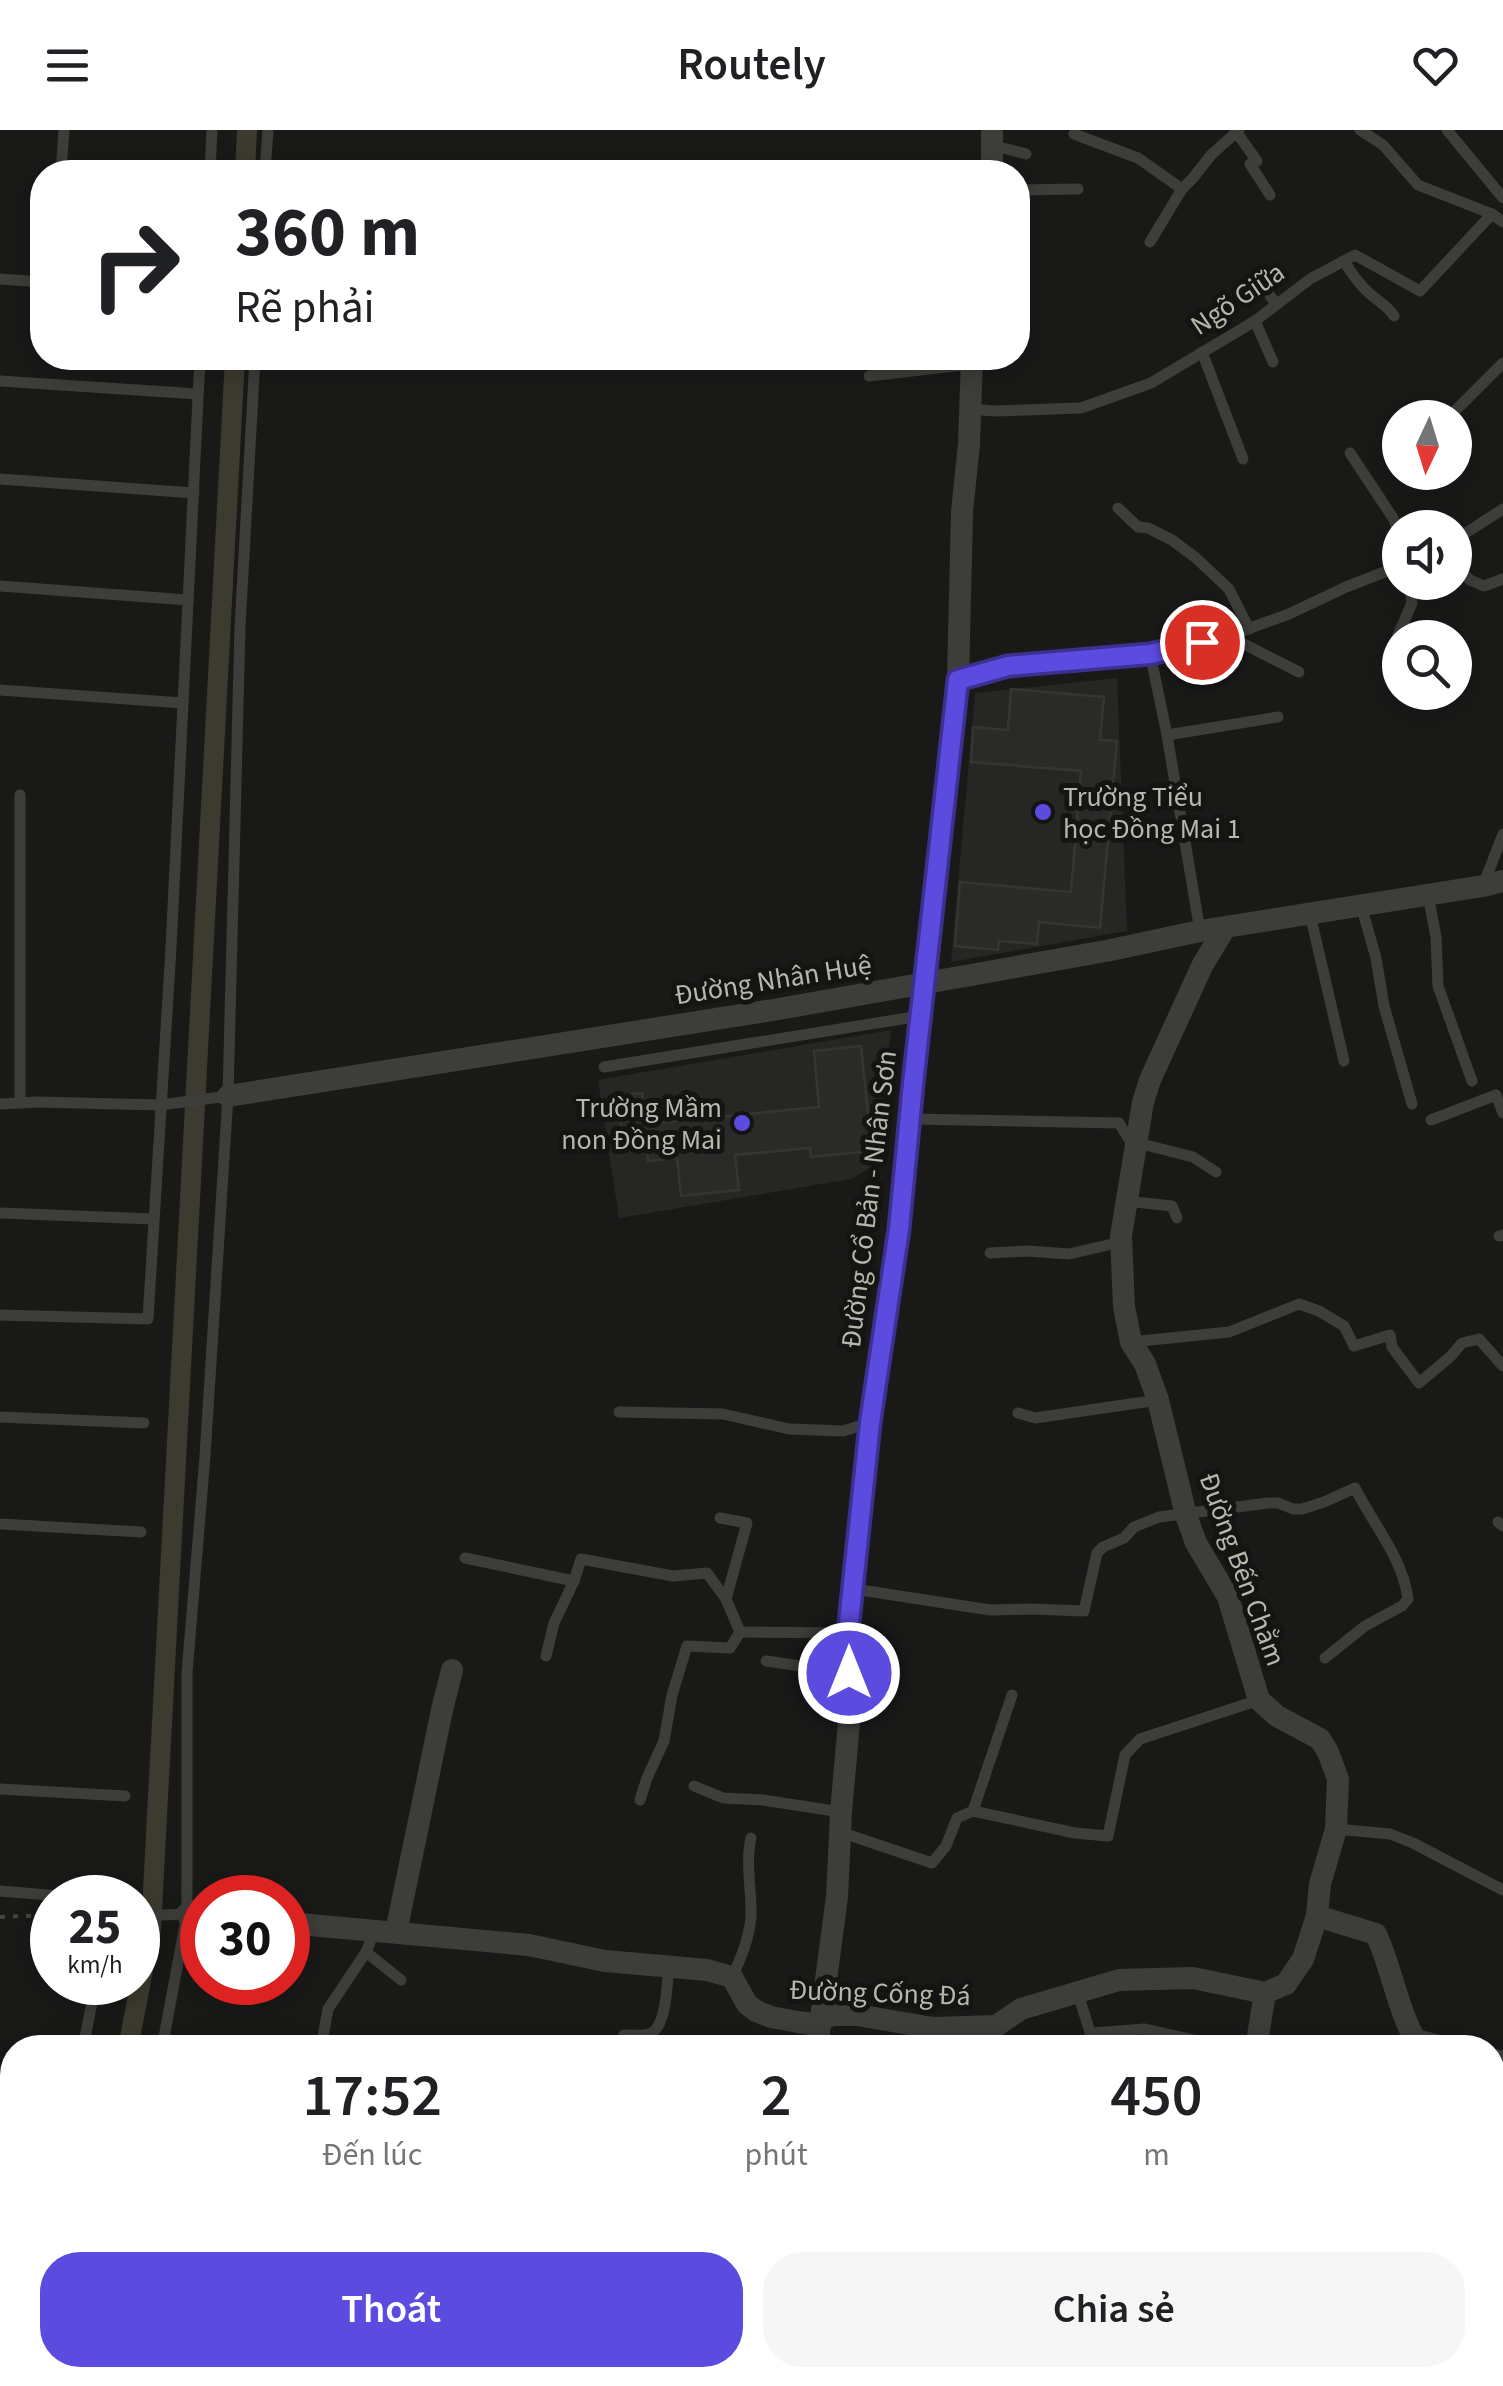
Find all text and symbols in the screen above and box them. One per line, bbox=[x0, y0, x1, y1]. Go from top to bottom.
text: Routely bbox=[677, 33, 826, 97]
icon: menu bbox=[40, 38, 95, 93]
icon: heart bbox=[1408, 38, 1463, 93]
text: 360 m bbox=[235, 183, 420, 283]
icon: right bbox=[70, 200, 200, 330]
street label: Ngõ Giữa bbox=[1182, 253, 1293, 345]
text: Rẽ phải bbox=[235, 276, 375, 340]
north arrow bbox=[1382, 400, 1472, 490]
map controls bbox=[1382, 400, 1472, 710]
button: sound bbox=[1382, 510, 1472, 600]
pin bbox=[1160, 600, 1245, 685]
icon: arrive bbox=[1175, 615, 1230, 670]
button: search bbox=[1382, 620, 1472, 710]
place label: Trường Tiểu học Đồng Mai 1 bbox=[1063, 777, 1241, 849]
marker: Trường Tiểu học Đồng Mai 1 bbox=[1032, 801, 1054, 823]
street label: Đường Nhân Huệ bbox=[672, 945, 875, 1015]
street label: Đường Cổ Bản - Nhân Sơn bbox=[831, 1048, 907, 1350]
place label: Trường Mầm non Đồng Mai bbox=[561, 1088, 722, 1160]
marker: Trường Mầm non Đồng Mai bbox=[731, 1112, 753, 1134]
street label: Đường Bến Chằm bbox=[1189, 1467, 1296, 1672]
position arrow bbox=[797, 1621, 901, 1725]
speed limit sign: 30 bbox=[180, 1875, 310, 2005]
text: 25 bbox=[69, 1892, 121, 1963]
text: km/h bbox=[67, 1947, 123, 1983]
street label: Đường Cống Đá bbox=[789, 1970, 971, 2016]
text: 17:52 bbox=[302, 2054, 442, 2139]
text: 2 bbox=[761, 2054, 792, 2139]
text: 450 bbox=[1110, 2054, 1203, 2139]
text: Đến lúc bbox=[322, 2132, 422, 2178]
text: phút bbox=[744, 2132, 808, 2178]
text: m bbox=[1143, 2132, 1170, 2178]
button: Thoát bbox=[40, 2252, 743, 2367]
button: Chia sẻ bbox=[763, 2252, 1465, 2367]

